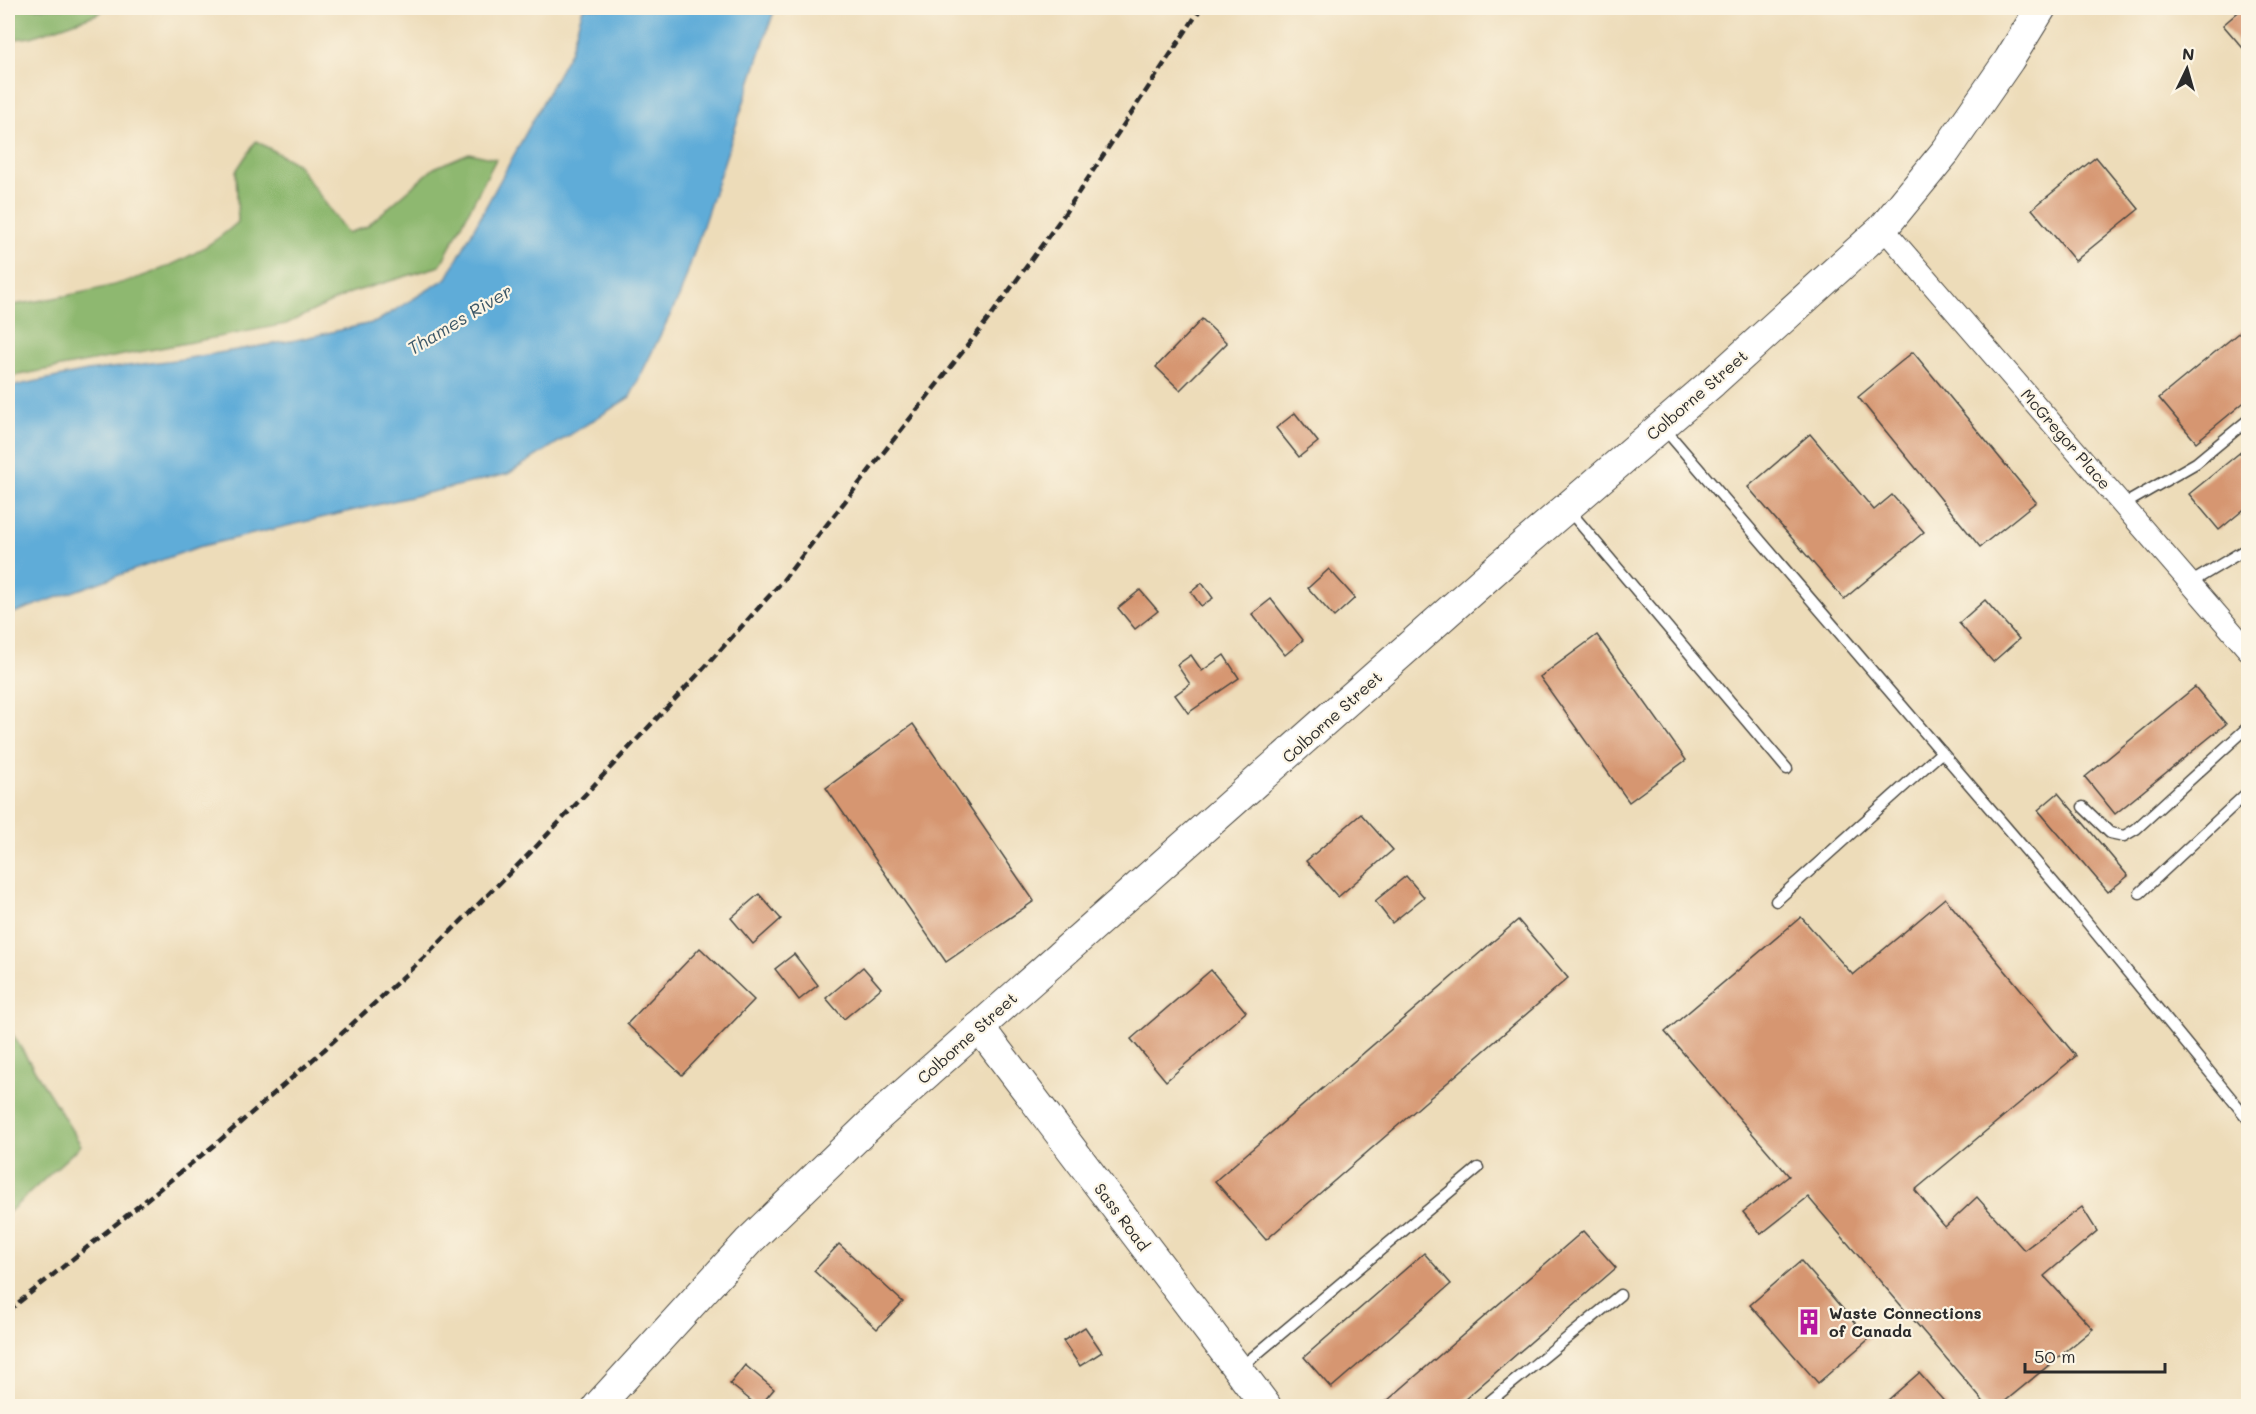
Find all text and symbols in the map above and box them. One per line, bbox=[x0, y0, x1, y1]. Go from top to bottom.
north arrow bbox=[2157, 39, 2217, 99]
text: N bbox=[2181, 43, 2195, 65]
water label: Thames River bbox=[403, 278, 516, 360]
street label: Colborne Street bbox=[1642, 345, 1752, 444]
street label: McGregor Place bbox=[2017, 384, 2116, 493]
street label: Colborne Street bbox=[1277, 666, 1386, 767]
street label: Colborne Street bbox=[912, 987, 1021, 1088]
street label: Sass Road bbox=[1090, 1179, 1155, 1255]
place label: Waste Connections of Canada bbox=[1829, 1302, 1981, 1341]
building icon: Waste Connections of Canada bbox=[1794, 1307, 1824, 1337]
scale bar bbox=[2025, 1336, 2164, 1374]
text: 50 m bbox=[2034, 1344, 2076, 1368]

